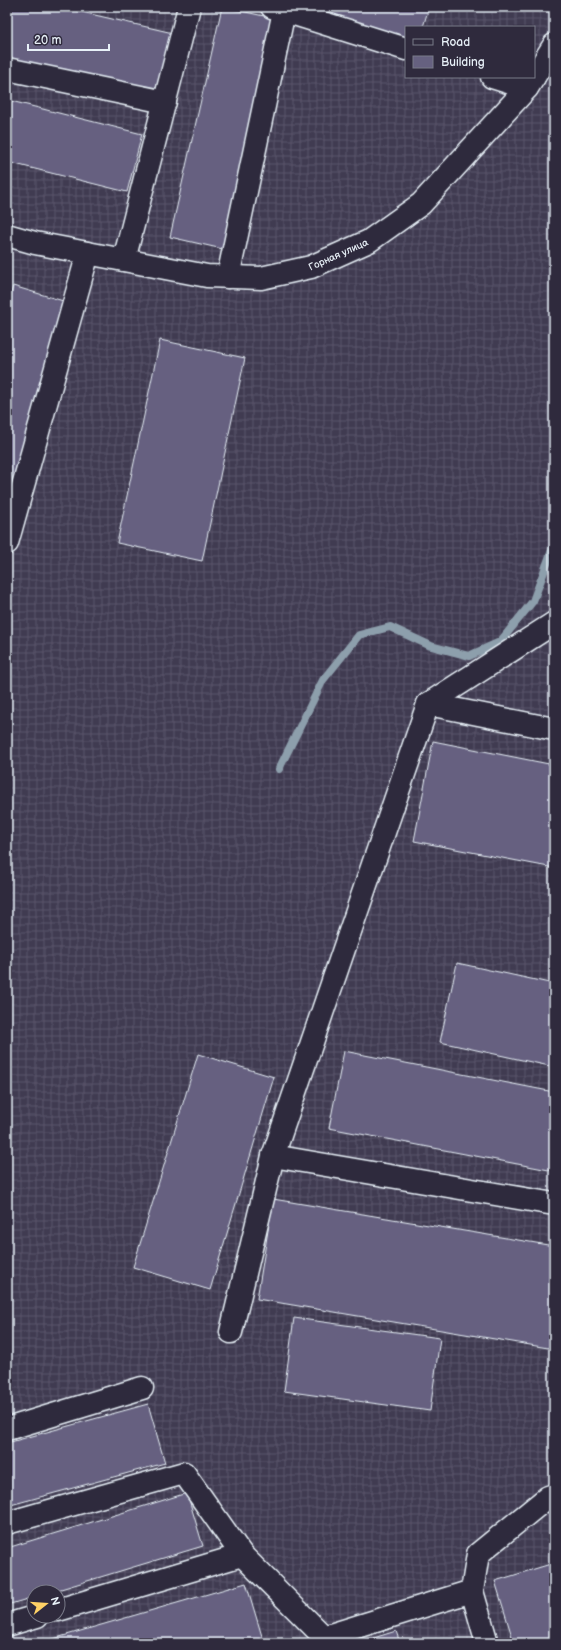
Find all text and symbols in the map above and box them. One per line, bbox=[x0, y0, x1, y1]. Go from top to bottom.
scale bar bbox=[28, 26, 109, 52]
legend bbox=[405, 26, 535, 78]
text: 20 m bbox=[34, 33, 61, 48]
text: Road bbox=[441, 35, 470, 50]
text: Building bbox=[441, 55, 485, 70]
street label: Горная улица bbox=[307, 236, 370, 273]
north arrow bbox=[26, 1584, 66, 1624]
text: N bbox=[48, 1595, 63, 1607]

